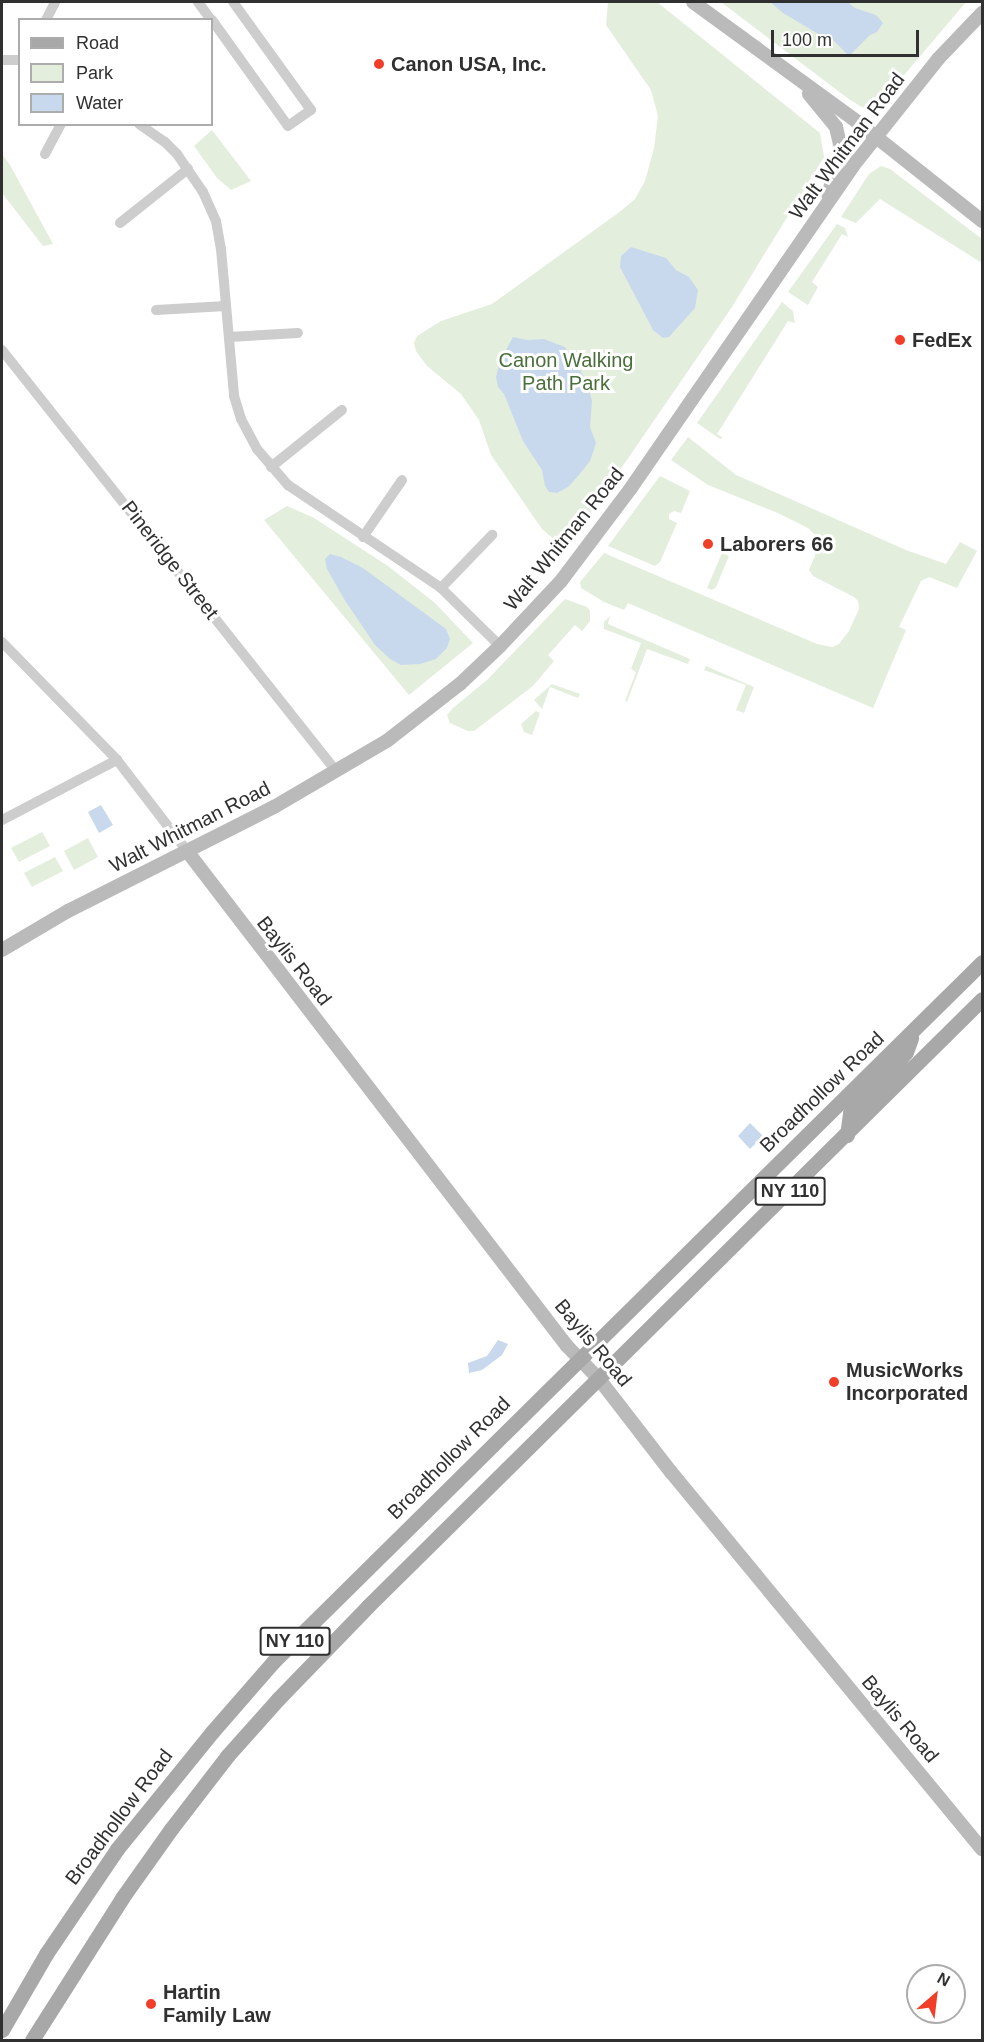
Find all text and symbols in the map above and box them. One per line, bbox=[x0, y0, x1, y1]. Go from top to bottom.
legend bbox=[18, 18, 213, 126]
scale bar bbox=[774, 18, 922, 56]
text: 100 m bbox=[782, 30, 832, 50]
text: Road bbox=[76, 33, 119, 53]
place label: Canon USA, Inc. bbox=[391, 52, 547, 76]
marker: Canon USA, Inc. bbox=[372, 57, 386, 71]
text: Park bbox=[76, 63, 113, 83]
street label: Walt Whitman Road bbox=[784, 68, 910, 224]
text: Water bbox=[76, 93, 123, 113]
place label: FedEx bbox=[912, 328, 972, 352]
marker: FedEx bbox=[893, 333, 907, 347]
park label: Canon Walking Path Park bbox=[499, 348, 633, 395]
street label: Walt Whitman Road bbox=[499, 463, 629, 615]
street label: Pineridge Street bbox=[116, 496, 224, 624]
place label: Laborers 66 bbox=[720, 532, 833, 556]
marker: Laborers 66 bbox=[701, 537, 715, 551]
street label: Walt Whitman Road bbox=[106, 776, 274, 878]
street label: Baylis Road bbox=[252, 912, 336, 1010]
street label: Broadhollow Road bbox=[755, 1027, 889, 1157]
road number: NY 110 bbox=[754, 1176, 826, 1206]
street label: Baylis Road bbox=[550, 1294, 636, 1392]
place label: MusicWorks Incorporated bbox=[846, 1358, 968, 1405]
marker: MusicWorks Incorporated bbox=[827, 1375, 841, 1389]
street label: Broadhollow Road bbox=[383, 1392, 515, 1524]
road number: NY 110 bbox=[259, 1626, 331, 1656]
street label: Baylis Road bbox=[857, 1670, 943, 1768]
street label: Broadhollow Road bbox=[60, 1745, 178, 1889]
north arrow bbox=[906, 1964, 966, 2024]
text: N bbox=[935, 1969, 953, 1990]
place label: Hartin Family Law bbox=[163, 1980, 271, 2027]
marker: Hartin Family Law bbox=[144, 1997, 158, 2011]

